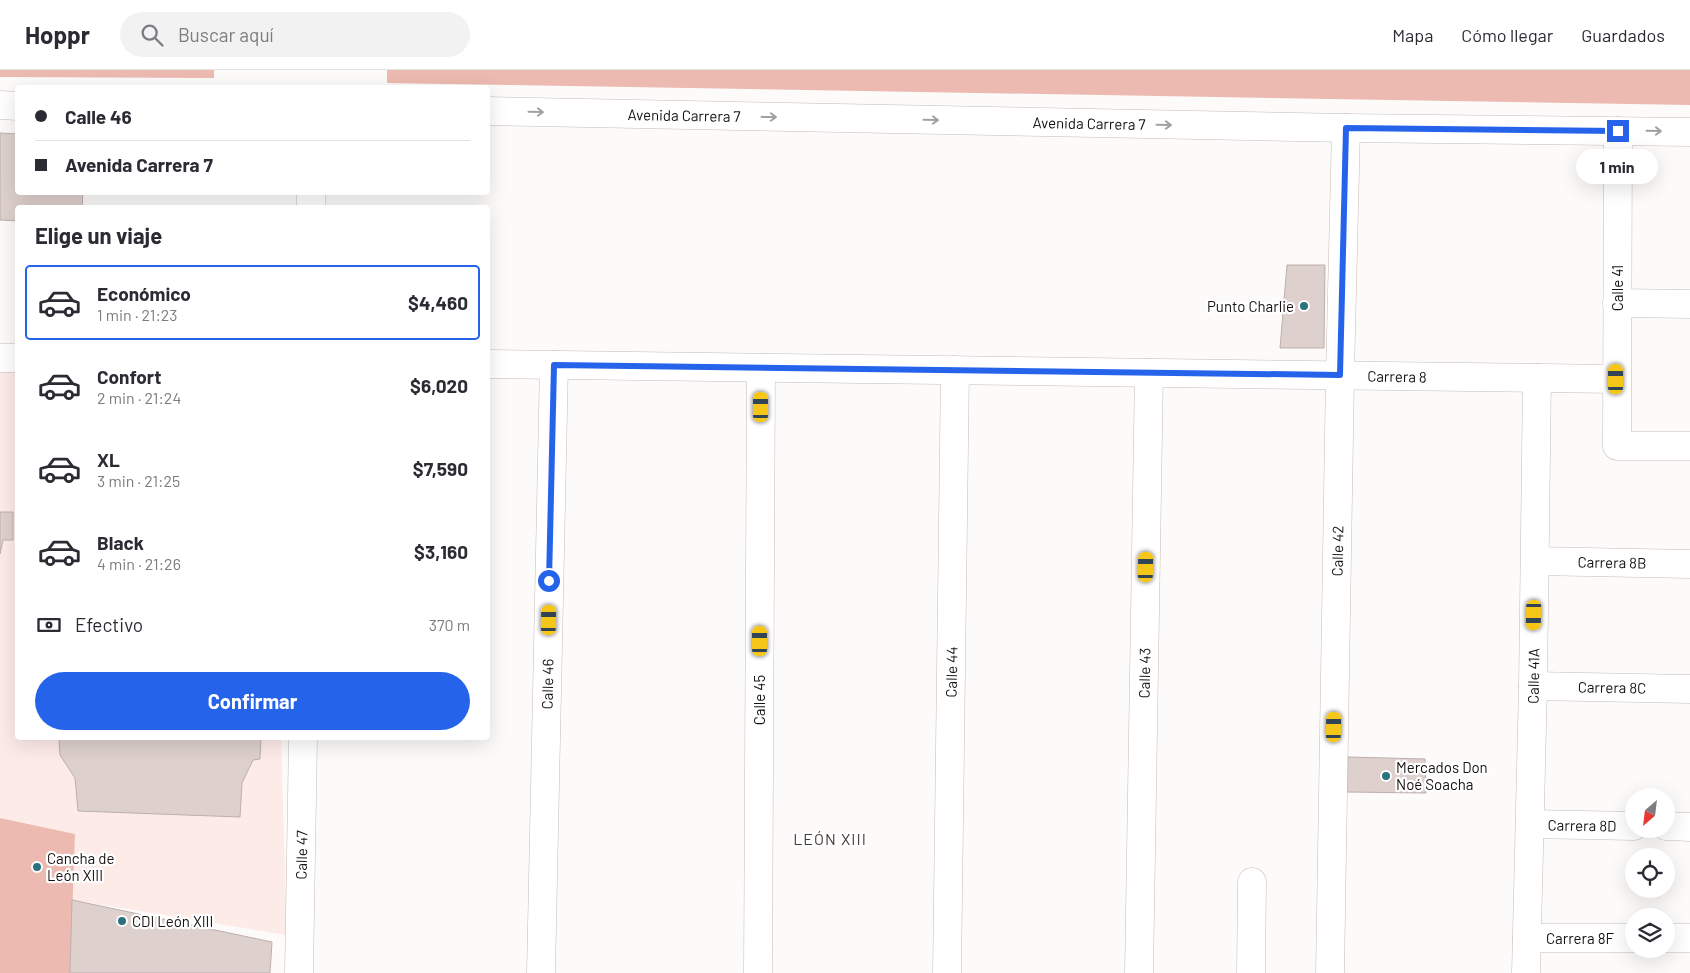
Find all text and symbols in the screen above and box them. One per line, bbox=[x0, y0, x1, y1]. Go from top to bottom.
search box bbox=[120, 12, 470, 57]
text: Hoppr bbox=[25, 20, 90, 49]
icon: search bbox=[138, 21, 166, 49]
text: Buscar aquí bbox=[178, 23, 274, 46]
text: Mapa bbox=[1392, 24, 1433, 46]
text: Cómo llegar bbox=[1461, 24, 1553, 46]
text: Guardados bbox=[1581, 24, 1665, 46]
text: Calle 46 bbox=[65, 105, 132, 128]
street label: Avenida Carrera 7 bbox=[627, 105, 741, 125]
one-way arrow bbox=[528, 108, 544, 117]
one-way arrow bbox=[760, 112, 776, 122]
street label: Avenida Carrera 7 bbox=[1032, 113, 1146, 133]
one-way arrow bbox=[922, 115, 939, 125]
one-way arrow bbox=[1155, 120, 1171, 129]
route end bbox=[1607, 120, 1629, 142]
one-way arrow bbox=[1646, 127, 1662, 136]
callout: 1 min bbox=[1577, 148, 1659, 184]
text: Avenida Carrera 7 bbox=[65, 153, 213, 176]
text: 1 min bbox=[1599, 157, 1635, 176]
text: Elige un viaje bbox=[35, 222, 162, 248]
street label: Calle 41 bbox=[1608, 265, 1626, 311]
icon: car bbox=[37, 280, 82, 325]
text: Económico bbox=[97, 282, 191, 305]
text: $4,460 bbox=[408, 291, 468, 314]
place label: Punto Charlie bbox=[1207, 297, 1294, 315]
marker: Punto Charlie bbox=[1298, 300, 1310, 312]
text: 1 min · 21:23 bbox=[97, 305, 178, 324]
icon: car bbox=[37, 363, 82, 408]
car bbox=[1608, 364, 1623, 394]
text: Confort bbox=[97, 365, 161, 388]
street label: Carrera 8 bbox=[1367, 366, 1427, 386]
text: $6,020 bbox=[410, 374, 468, 397]
text: 2 min · 21:24 bbox=[97, 388, 181, 407]
car bbox=[753, 392, 768, 422]
icon: car bbox=[37, 446, 82, 491]
text: XL bbox=[97, 448, 120, 471]
text: $7,590 bbox=[413, 457, 468, 480]
text: 3 min · 21:25 bbox=[97, 471, 180, 490]
street label: Calle 42 bbox=[1328, 525, 1346, 577]
icon: car bbox=[37, 529, 82, 574]
text: Black bbox=[97, 531, 144, 554]
text: $3,160 bbox=[414, 540, 468, 563]
car bbox=[1138, 552, 1153, 582]
street label: Carrera 8B bbox=[1577, 552, 1647, 572]
text: 4 min · 21:26 bbox=[97, 554, 181, 573]
route start bbox=[538, 570, 560, 592]
car bbox=[1526, 600, 1541, 630]
car bbox=[541, 605, 556, 635]
icon: cash bbox=[35, 611, 63, 639]
text: Efectivo bbox=[75, 613, 143, 636]
text: 370 m bbox=[429, 615, 470, 634]
car bbox=[752, 626, 767, 656]
street label: Calle 44 bbox=[942, 646, 960, 698]
street label: Calle 43 bbox=[1135, 648, 1153, 698]
street label: Calle 41A bbox=[1524, 648, 1542, 704]
street label: Calle 46 bbox=[538, 659, 556, 709]
button: Confirmar bbox=[35, 672, 470, 730]
street label: Calle 45 bbox=[750, 675, 768, 725]
street label: Carrera 8C bbox=[1578, 677, 1646, 697]
car bbox=[1326, 712, 1341, 742]
place label: Mercados Don Noé Soacha bbox=[1396, 758, 1488, 793]
marker: Mercados Don Noé Soacha bbox=[1380, 770, 1392, 782]
north arrow bbox=[1625, 788, 1675, 838]
map controls bbox=[1625, 788, 1675, 958]
street label: Carrera 8D bbox=[1548, 815, 1616, 835]
district label: LEÓN XIII bbox=[793, 829, 867, 848]
street label: Calle 47 bbox=[292, 830, 310, 880]
button: locate bbox=[1625, 848, 1675, 898]
place label: Cancha de León XIII bbox=[47, 849, 114, 884]
marker: Cancha de León XIII bbox=[31, 861, 43, 873]
button: layers bbox=[1625, 908, 1675, 958]
place label: CDI León XIII bbox=[132, 912, 213, 930]
marker: CDI León XIII bbox=[116, 915, 128, 927]
street label: Carrera 8F bbox=[1546, 929, 1614, 947]

